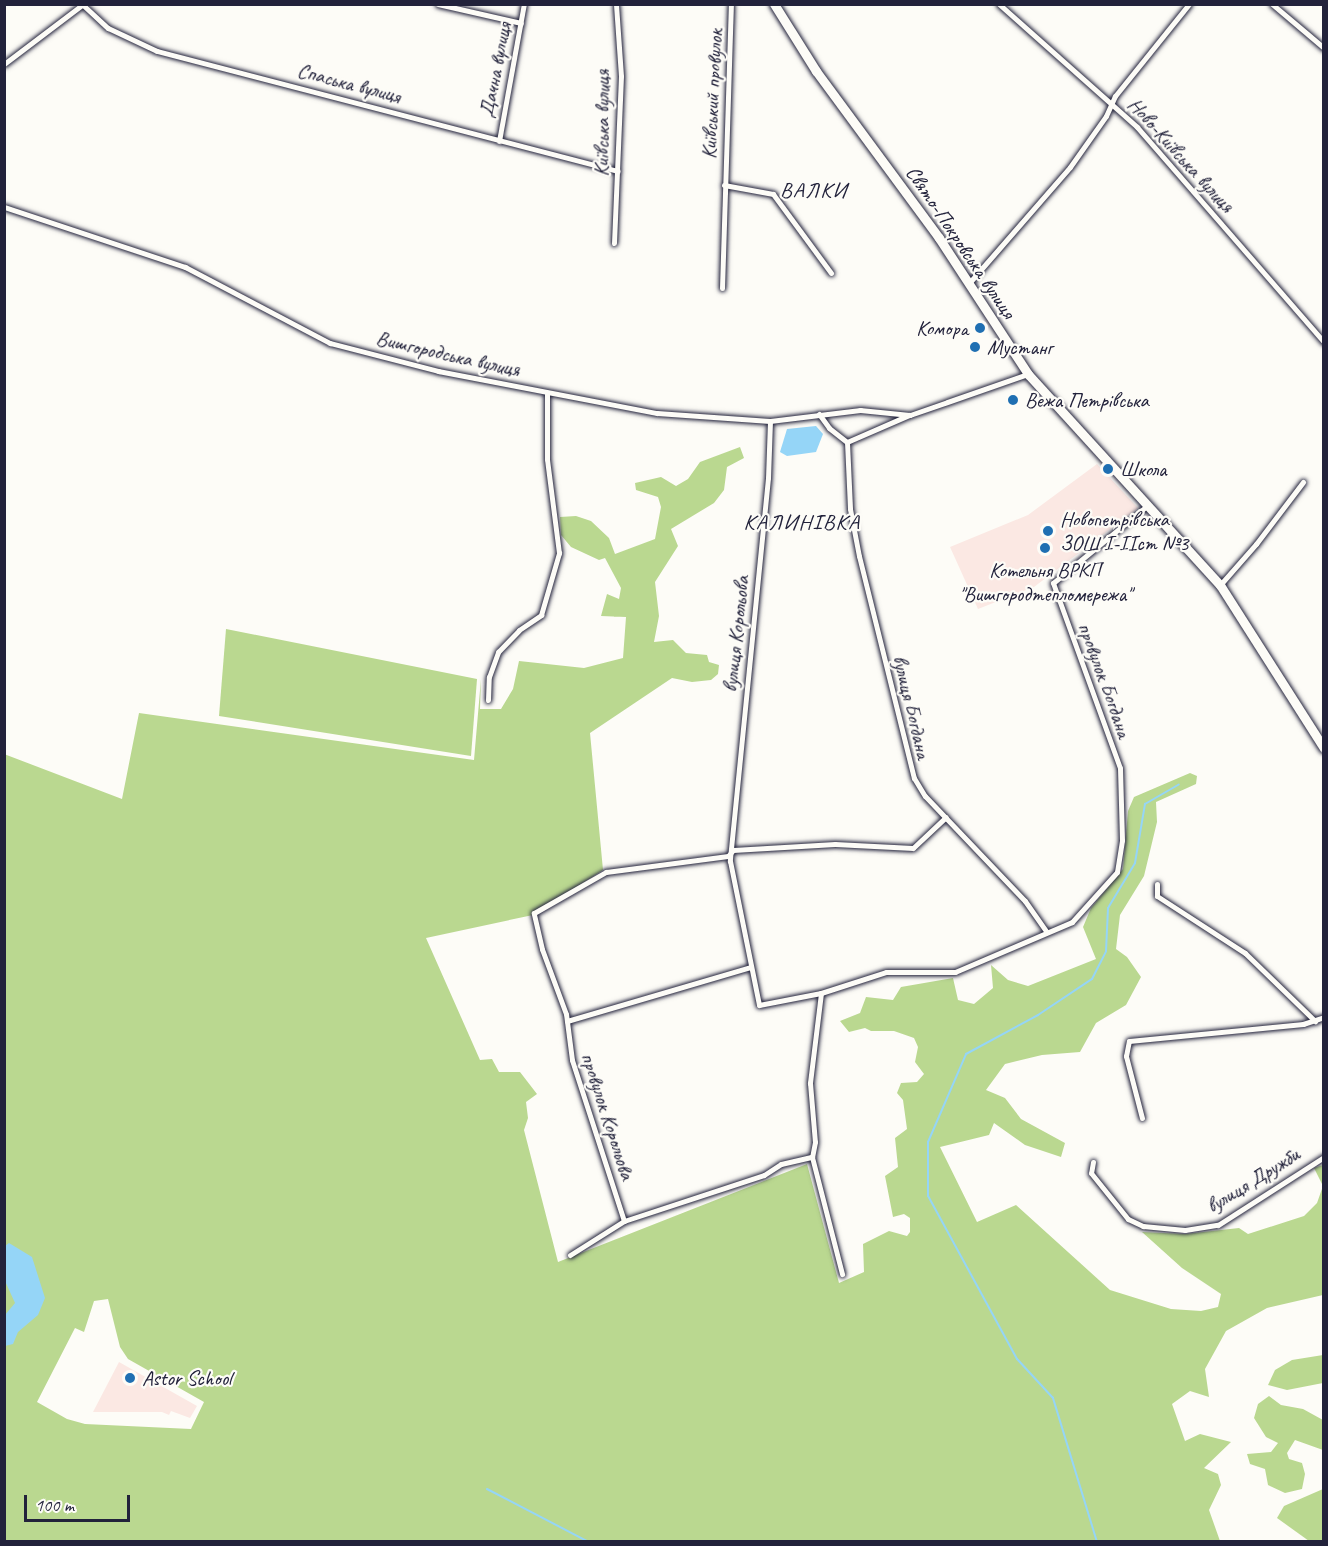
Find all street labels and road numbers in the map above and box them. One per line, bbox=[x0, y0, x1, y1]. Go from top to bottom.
street label: Дачна вулиця bbox=[473, 20, 517, 120]
street label: Київський провулок bbox=[696, 29, 728, 159]
street label: Спаська вулиця bbox=[294, 57, 404, 109]
street label: Київська вулиця bbox=[588, 69, 616, 177]
street label: Ново-Київська вулиця bbox=[1122, 92, 1240, 218]
street label: Свято-Покровська вулиця bbox=[901, 161, 1021, 323]
street label: Вишгородська вулиця bbox=[373, 325, 523, 383]
street label: вулиця Корольова bbox=[717, 575, 755, 693]
street label: провулок Богдана bbox=[1072, 619, 1138, 741]
street label: вулиця Богдана bbox=[887, 653, 937, 761]
street label: провулок Корольова bbox=[576, 1049, 640, 1183]
street label: вулиця Дружби bbox=[1202, 1141, 1304, 1219]

